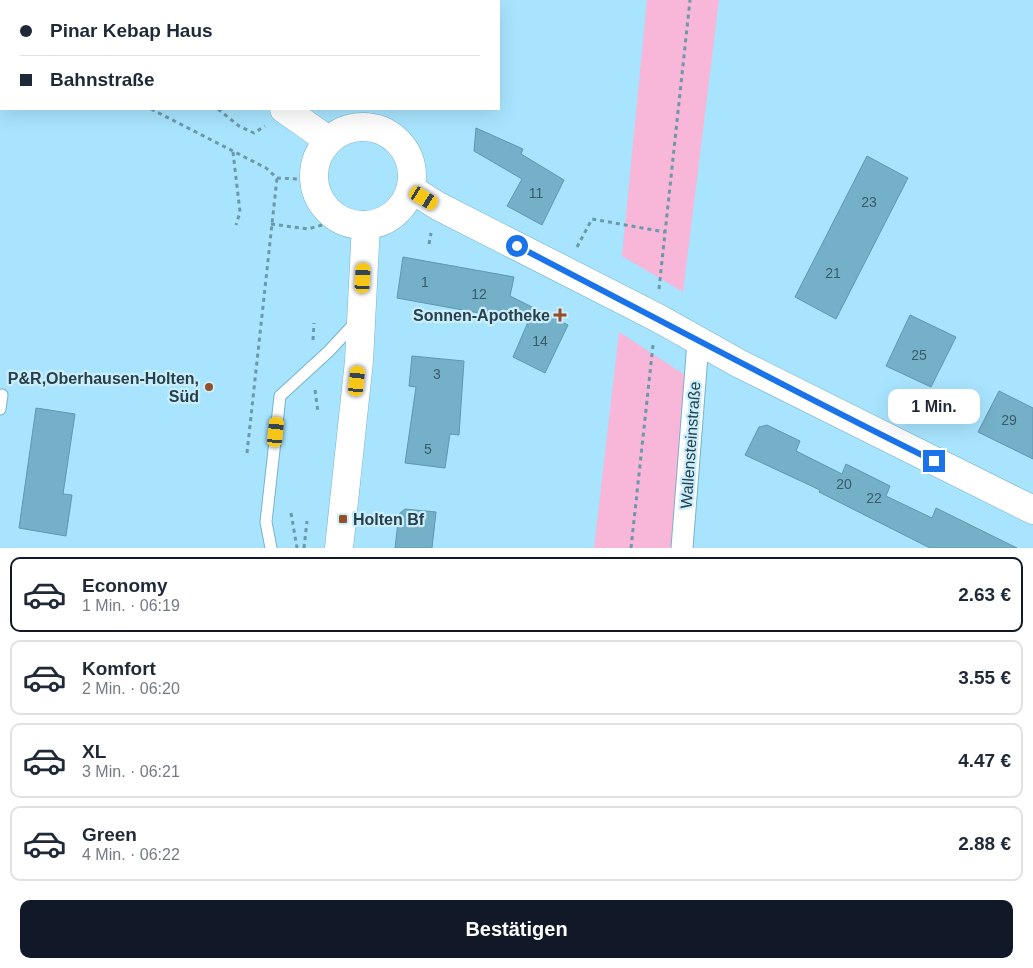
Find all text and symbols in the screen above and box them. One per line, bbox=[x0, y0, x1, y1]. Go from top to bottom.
text: Pinar Kebap Haus bbox=[50, 20, 213, 41]
text: Bahnstraße bbox=[50, 69, 155, 90]
car bbox=[407, 184, 440, 212]
house number: 11 bbox=[529, 185, 543, 201]
house number: 23 bbox=[861, 194, 877, 210]
route start bbox=[506, 235, 528, 257]
car bbox=[354, 263, 371, 293]
house number: 21 bbox=[825, 265, 841, 281]
house number: 1 bbox=[421, 274, 429, 290]
house number: 12 bbox=[471, 286, 487, 302]
place label: Sonnen-Apotheke bbox=[413, 307, 550, 324]
marker: Sonnen-Apotheke bbox=[554, 309, 566, 321]
house number: 14 bbox=[532, 333, 548, 349]
house number: 25 bbox=[911, 347, 927, 363]
car bbox=[347, 365, 366, 397]
house number: 3 bbox=[433, 366, 441, 382]
place label: P&R,Oberhausen-Holten, Süd bbox=[8, 370, 199, 405]
marker: P&R,Oberhausen-Holten, Süd bbox=[203, 381, 215, 393]
street label: Wallensteinstraße bbox=[678, 381, 703, 509]
callout: 1 Min. bbox=[888, 388, 980, 424]
text: 1 Min. bbox=[911, 398, 957, 415]
house number: 29 bbox=[1001, 412, 1017, 428]
car bbox=[266, 416, 285, 448]
house number: 5 bbox=[424, 441, 432, 457]
route end bbox=[923, 450, 945, 472]
house number: 20 bbox=[836, 476, 852, 492]
house number: 22 bbox=[866, 490, 882, 506]
place label: Holten Bf bbox=[353, 511, 425, 528]
marker: Holten Bf bbox=[337, 513, 349, 525]
icon: car bbox=[22, 572, 67, 617]
text: Economy bbox=[82, 575, 168, 596]
text: 2.63 € bbox=[958, 584, 1011, 605]
text: 1 Min. · 06:19 bbox=[82, 597, 180, 614]
icon: car bbox=[22, 655, 67, 700]
text: Komfort bbox=[82, 658, 156, 679]
text: 3.55 € bbox=[958, 667, 1011, 688]
text: 2 Min. · 06:20 bbox=[82, 680, 180, 697]
icon: car bbox=[22, 738, 67, 783]
text: XL bbox=[82, 741, 106, 762]
text: 4.47 € bbox=[958, 750, 1011, 771]
text: 3 Min. · 06:21 bbox=[82, 763, 180, 780]
icon: car bbox=[22, 821, 67, 866]
text: Green bbox=[82, 824, 137, 845]
text: 2.88 € bbox=[958, 833, 1011, 854]
text: 4 Min. · 06:22 bbox=[82, 846, 180, 863]
button: Bestätigen bbox=[20, 900, 1013, 958]

